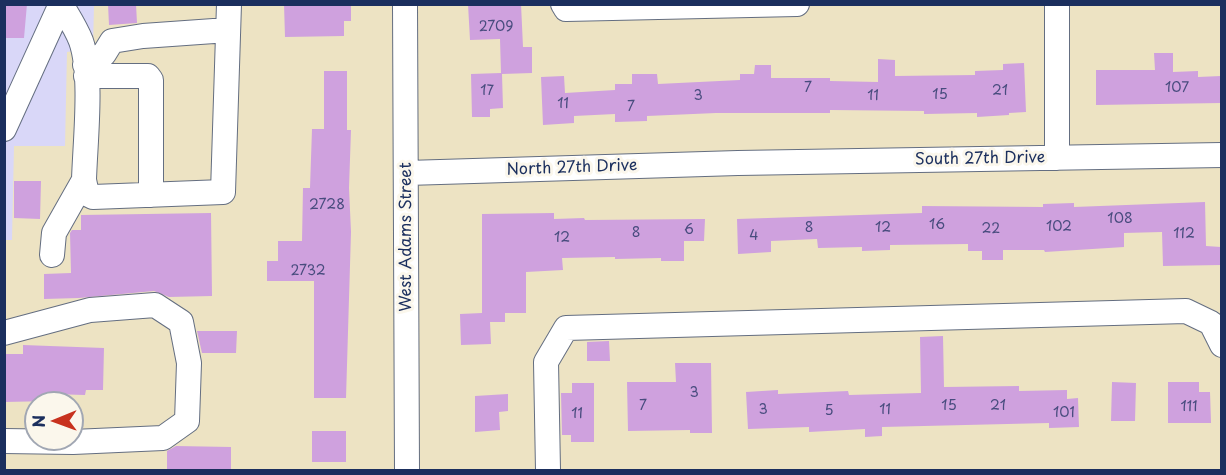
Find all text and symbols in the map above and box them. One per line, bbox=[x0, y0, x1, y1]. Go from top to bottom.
house number: 2709 bbox=[479, 19, 513, 35]
house number: 7 bbox=[804, 80, 812, 96]
house number: 107 bbox=[1165, 80, 1189, 96]
house number: 17 bbox=[480, 83, 494, 99]
house number: 21 bbox=[992, 83, 1008, 99]
house number: 15 bbox=[932, 87, 948, 103]
house number: 3 bbox=[693, 88, 703, 104]
house number: 11 bbox=[867, 88, 879, 104]
house number: 11 bbox=[557, 96, 569, 112]
house number: 7 bbox=[627, 99, 635, 115]
street label: South 27th Drive bbox=[915, 148, 1045, 170]
street label: North 27th Drive bbox=[506, 156, 638, 180]
street label: West Adams Street bbox=[397, 162, 417, 312]
house number: 2728 bbox=[309, 197, 345, 213]
house number: 108 bbox=[1107, 211, 1133, 227]
house number: 16 bbox=[929, 217, 945, 233]
house number: 102 bbox=[1046, 219, 1072, 235]
house number: 8 bbox=[805, 220, 813, 236]
house number: 12 bbox=[875, 220, 891, 236]
house number: 22 bbox=[982, 221, 1000, 237]
house number: 6 bbox=[684, 222, 694, 238]
house number: 8 bbox=[632, 225, 640, 241]
house number: 112 bbox=[1173, 226, 1195, 242]
house number: 4 bbox=[749, 228, 759, 244]
house number: 12 bbox=[554, 230, 570, 246]
house number: 2732 bbox=[290, 263, 326, 279]
house number: 3 bbox=[689, 385, 699, 401]
north arrow bbox=[24, 391, 84, 451]
house number: 7 bbox=[639, 398, 647, 414]
house number: 15 bbox=[941, 398, 957, 414]
house number: 21 bbox=[990, 398, 1006, 414]
house number: 111 bbox=[1180, 399, 1198, 415]
house number: 3 bbox=[758, 402, 768, 418]
house number: 11 bbox=[879, 402, 891, 418]
house number: 5 bbox=[824, 403, 834, 419]
house number: 101 bbox=[1053, 405, 1075, 421]
house number: 11 bbox=[571, 406, 583, 422]
text: N bbox=[26, 415, 50, 428]

